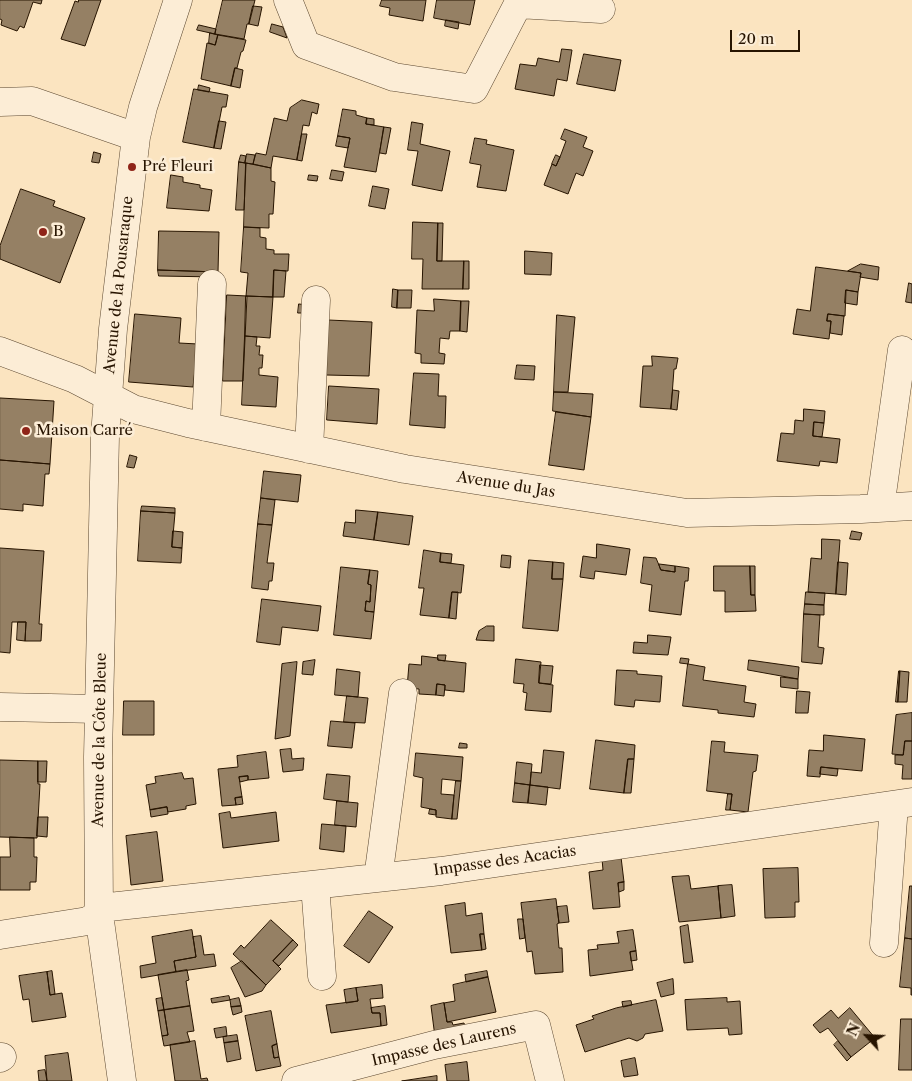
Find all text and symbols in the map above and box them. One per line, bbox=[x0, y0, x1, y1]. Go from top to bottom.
scale bar bbox=[732, 20, 802, 52]
text: 20 m bbox=[738, 29, 774, 48]
place label: Pré Fleuri bbox=[142, 158, 213, 176]
marker: Pré Fleuri bbox=[126, 161, 138, 173]
street label: Avenue de la Pousaraque bbox=[101, 195, 137, 375]
place label: B bbox=[53, 223, 63, 241]
marker: B bbox=[37, 226, 49, 238]
place label: Maison Carré bbox=[36, 422, 133, 440]
marker: Maison Carré bbox=[20, 425, 32, 437]
street label: Avenue du Jas bbox=[456, 468, 556, 502]
street label: Avenue de la Côte Bleue bbox=[89, 653, 111, 827]
street label: Impasse des Acacias bbox=[433, 842, 577, 880]
north arrow bbox=[842, 1011, 892, 1061]
street label: Impasse des Laurens bbox=[370, 1020, 518, 1070]
text: N bbox=[843, 1020, 864, 1039]

